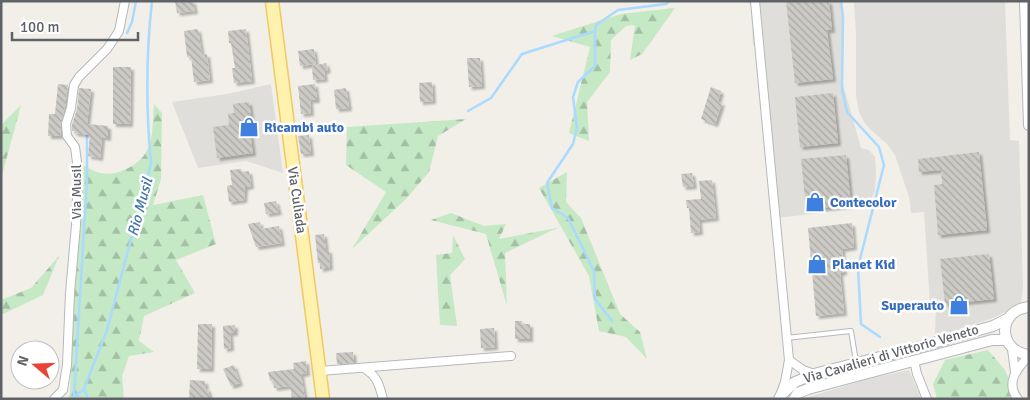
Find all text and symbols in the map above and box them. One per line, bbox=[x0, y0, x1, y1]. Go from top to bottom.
scale bar bbox=[12, 10, 139, 42]
text: 100 m bbox=[20, 18, 60, 36]
shop icon: Ricambi auto bbox=[238, 116, 260, 138]
place label: Ricambi auto bbox=[264, 119, 344, 136]
street label: Via Musil bbox=[68, 164, 85, 220]
street label: Via Culiada bbox=[284, 165, 310, 235]
water label: Rio Musil bbox=[124, 174, 157, 238]
shop icon: Contecolor bbox=[804, 191, 826, 213]
place label: Contecolor bbox=[830, 194, 897, 211]
shop icon: Planet Kid bbox=[806, 253, 828, 275]
place label: Planet Kid bbox=[832, 256, 896, 273]
shop icon: Superauto bbox=[948, 294, 970, 316]
place label: Superauto bbox=[881, 297, 944, 314]
street label: Via Cavalieri di Vittorio Veneto bbox=[801, 321, 981, 387]
north arrow bbox=[10, 340, 60, 390]
text: N bbox=[14, 354, 33, 368]

